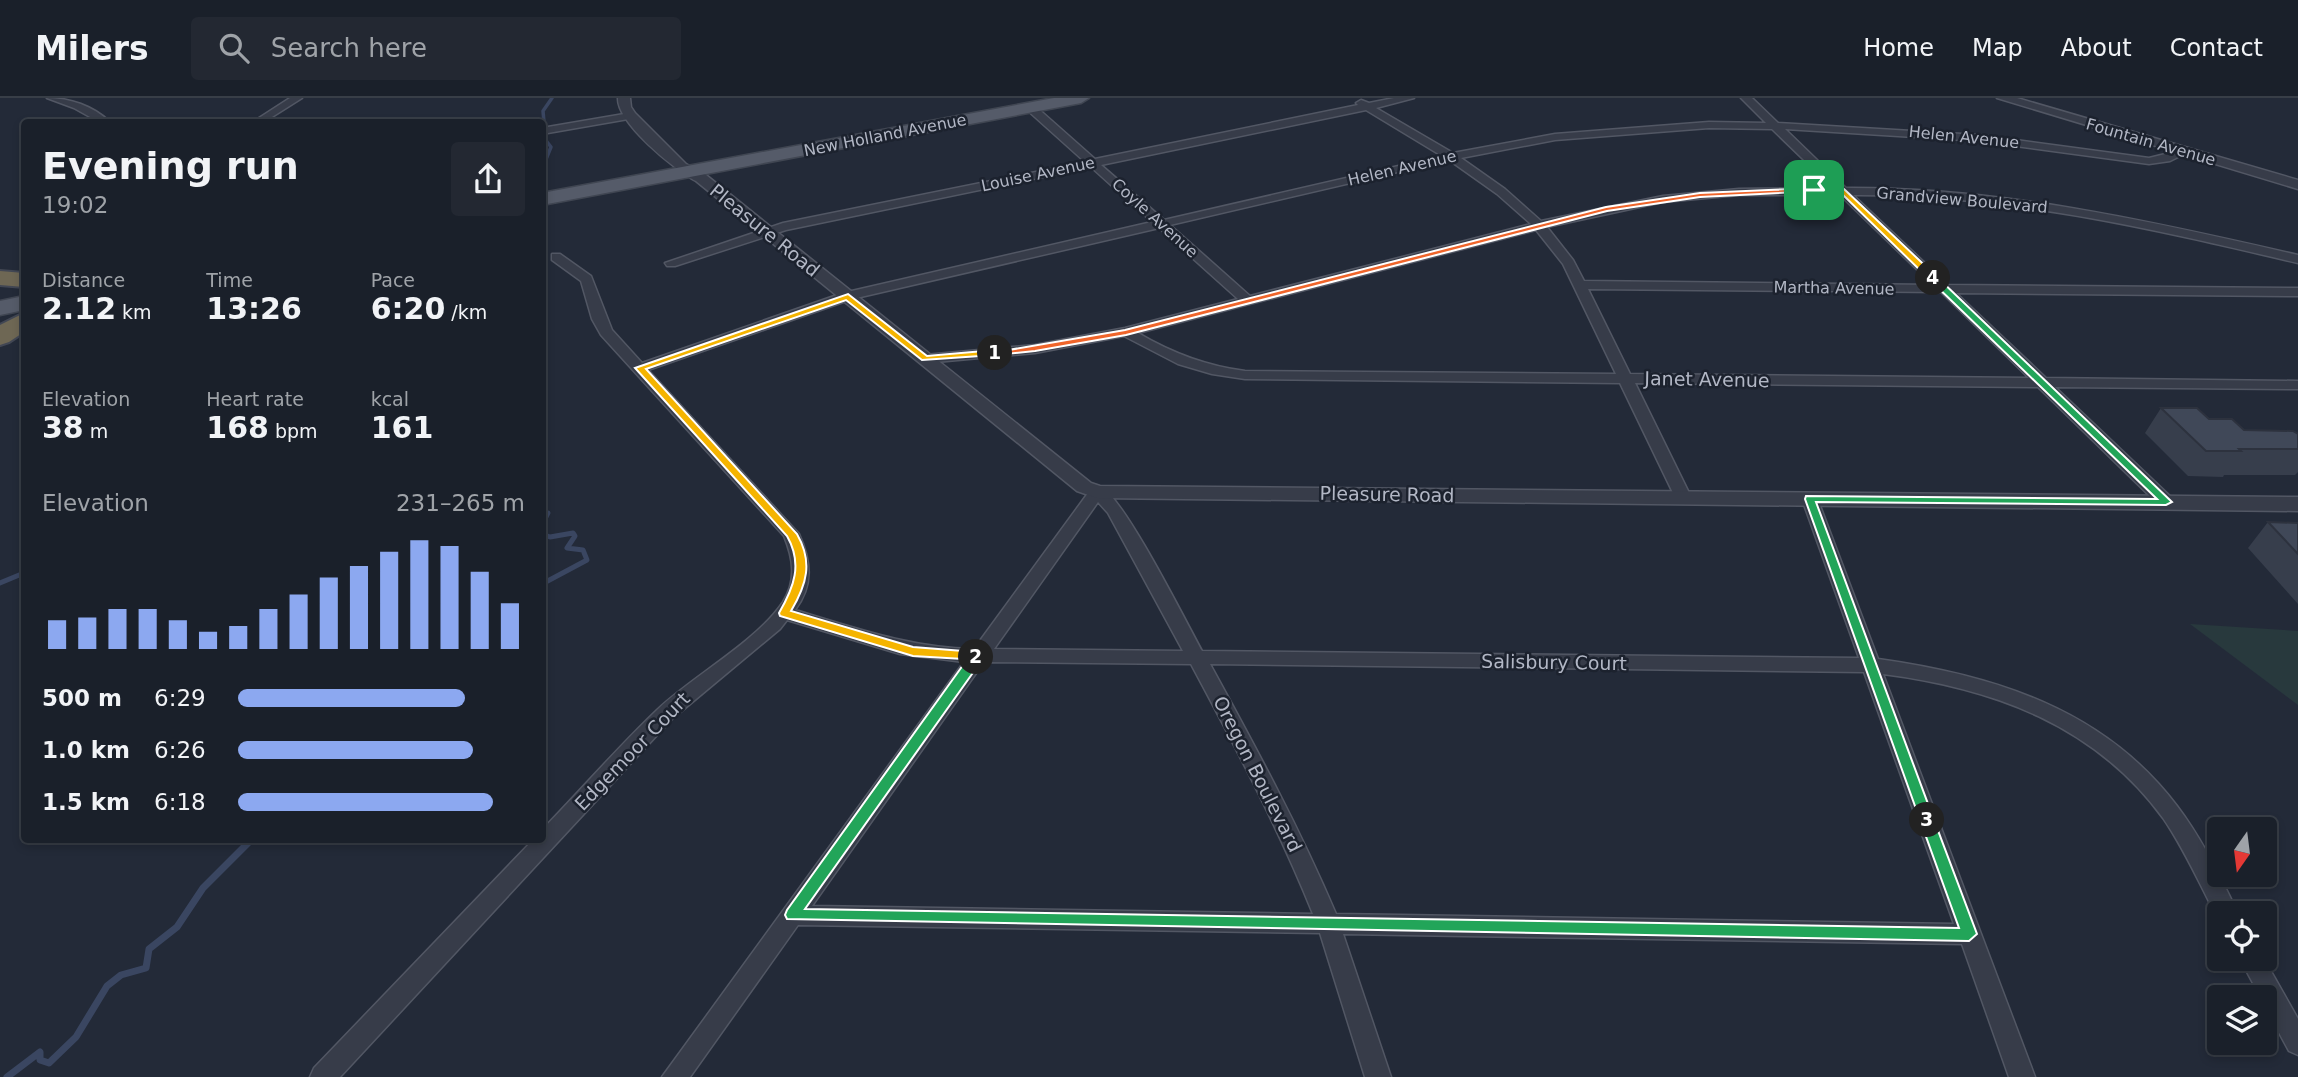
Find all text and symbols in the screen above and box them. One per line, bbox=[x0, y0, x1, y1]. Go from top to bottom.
search box bbox=[191, 17, 681, 80]
text: Milers bbox=[35, 29, 149, 68]
icon: search bbox=[215, 29, 253, 67]
text: Search here bbox=[271, 33, 427, 63]
text: Home bbox=[1863, 34, 1934, 62]
text: Map bbox=[1972, 34, 2023, 62]
text: About bbox=[2061, 34, 2132, 62]
text: Contact bbox=[2170, 34, 2263, 62]
street label: New Holland Avenue bbox=[802, 110, 968, 160]
street label: Fountain Avenue bbox=[2084, 114, 2218, 170]
street label: Helen Avenue bbox=[1908, 122, 2020, 152]
button: share bbox=[451, 142, 525, 216]
text: Evening run bbox=[42, 144, 299, 188]
street label: Helen Avenue bbox=[1346, 146, 1458, 190]
street label: Louise Avenue bbox=[979, 153, 1097, 195]
pin bbox=[1784, 160, 1844, 220]
icon: arrive bbox=[1795, 171, 1833, 209]
street label: Coyle Avenue bbox=[1108, 174, 1202, 262]
street label: Pleasure Road bbox=[706, 179, 824, 281]
street label: Grandview Boulevard bbox=[1876, 183, 2048, 217]
text: 19:02 bbox=[42, 192, 108, 218]
pin: 4 bbox=[1916, 260, 1951, 296]
text: 4 bbox=[1926, 266, 1939, 288]
text: Distance bbox=[42, 269, 125, 291]
text: Time bbox=[206, 269, 253, 291]
text: Pace bbox=[371, 269, 415, 291]
street label: Martha Avenue bbox=[1773, 277, 1895, 299]
text: 2.12 bbox=[42, 291, 116, 326]
text: 13:26 bbox=[206, 291, 302, 326]
text: 6:20 bbox=[371, 291, 445, 326]
text: km bbox=[116, 301, 152, 323]
text: /km bbox=[445, 301, 487, 323]
pin: 1 bbox=[978, 336, 1012, 370]
text: 1 bbox=[988, 341, 1001, 363]
street label: Janet Avenue bbox=[1643, 367, 1770, 391]
text: Elevation bbox=[42, 388, 130, 410]
text: Heart rate bbox=[206, 388, 304, 410]
text: kcal bbox=[371, 388, 409, 410]
text: 38 bbox=[42, 410, 84, 445]
text: 168 bbox=[206, 410, 269, 445]
text: 161 bbox=[371, 410, 433, 445]
text: m bbox=[84, 420, 108, 442]
text: bpm bbox=[269, 420, 318, 442]
street label: Pleasure Road bbox=[1319, 482, 1455, 506]
text: Elevation bbox=[42, 490, 149, 516]
text: 231–265 m bbox=[396, 490, 525, 516]
pin: 2 bbox=[958, 640, 993, 674]
text: 2 bbox=[969, 645, 982, 667]
street label: Salisbury Court bbox=[1481, 650, 1627, 674]
text: 500 m bbox=[42, 685, 122, 711]
text: 6:29 bbox=[154, 685, 206, 711]
street label: Edgemoor Court bbox=[570, 687, 694, 815]
street label: Oregon Boulevard bbox=[1209, 692, 1307, 856]
text: 1.0 km bbox=[42, 737, 130, 763]
text: 6:26 bbox=[154, 737, 206, 763]
text: 1.5 km bbox=[42, 789, 130, 815]
text: 6:18 bbox=[154, 789, 206, 815]
pin: 3 bbox=[1910, 802, 1944, 838]
text: 3 bbox=[1920, 808, 1933, 830]
north arrow bbox=[2207, 817, 2277, 887]
map controls bbox=[2207, 817, 2277, 1055]
button: locate bbox=[2207, 901, 2277, 971]
button: layers bbox=[2207, 985, 2277, 1055]

